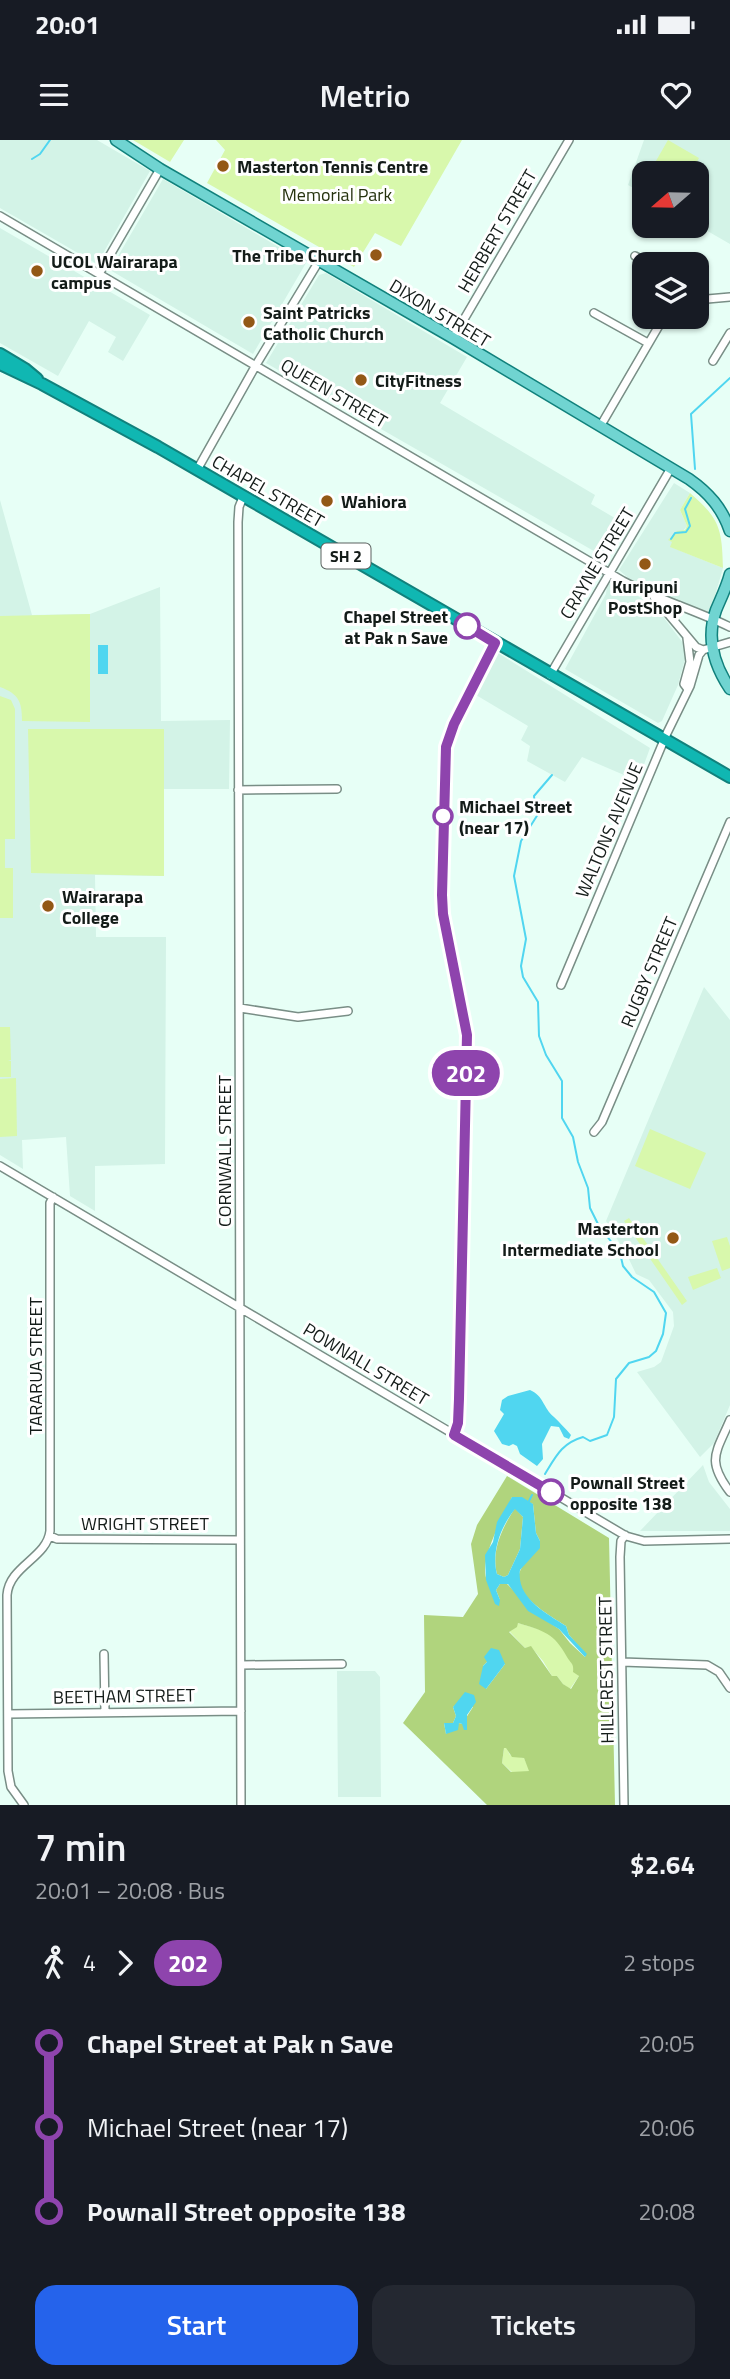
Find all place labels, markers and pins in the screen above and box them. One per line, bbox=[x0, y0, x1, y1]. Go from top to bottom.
place label: Masterton Tennis Centre bbox=[237, 153, 428, 180]
marker: Masterton Tennis Centre bbox=[215, 158, 231, 174]
place label: The Tribe Church bbox=[232, 242, 362, 269]
marker: The Tribe Church bbox=[368, 247, 384, 263]
place label: UCOL Wairarapa campus bbox=[51, 248, 178, 296]
marker: UCOL Wairarapa campus bbox=[29, 263, 45, 279]
place label: Saint Patricks Catholic Church bbox=[263, 299, 384, 347]
marker: Saint Patricks Catholic Church bbox=[241, 314, 257, 330]
place label: CityFitness bbox=[375, 367, 462, 394]
marker: CityFitness bbox=[353, 372, 369, 388]
place label: Wahiora bbox=[341, 488, 407, 515]
marker: Wahiora bbox=[319, 493, 335, 509]
marker: Kuripuni PostShop bbox=[637, 556, 653, 572]
place label: Kuripuni PostShop bbox=[608, 573, 682, 621]
place label: Chapel Street at Pak n Save bbox=[343, 603, 448, 651]
marker: Chapel Street at Pak n Save bbox=[454, 613, 480, 639]
place label: Michael Street (near 17) bbox=[459, 793, 573, 841]
marker: Michael Street (near 17) bbox=[433, 806, 453, 826]
place label: Wairarapa College bbox=[62, 883, 143, 931]
marker: Wairarapa College bbox=[40, 898, 56, 914]
place label: Masterton Intermediate School bbox=[502, 1215, 659, 1263]
marker: Masterton Intermediate School bbox=[665, 1230, 681, 1246]
place label: Pownall Street opposite 138 bbox=[570, 1469, 685, 1517]
marker: Pownall Street opposite 138 bbox=[538, 1479, 564, 1505]

